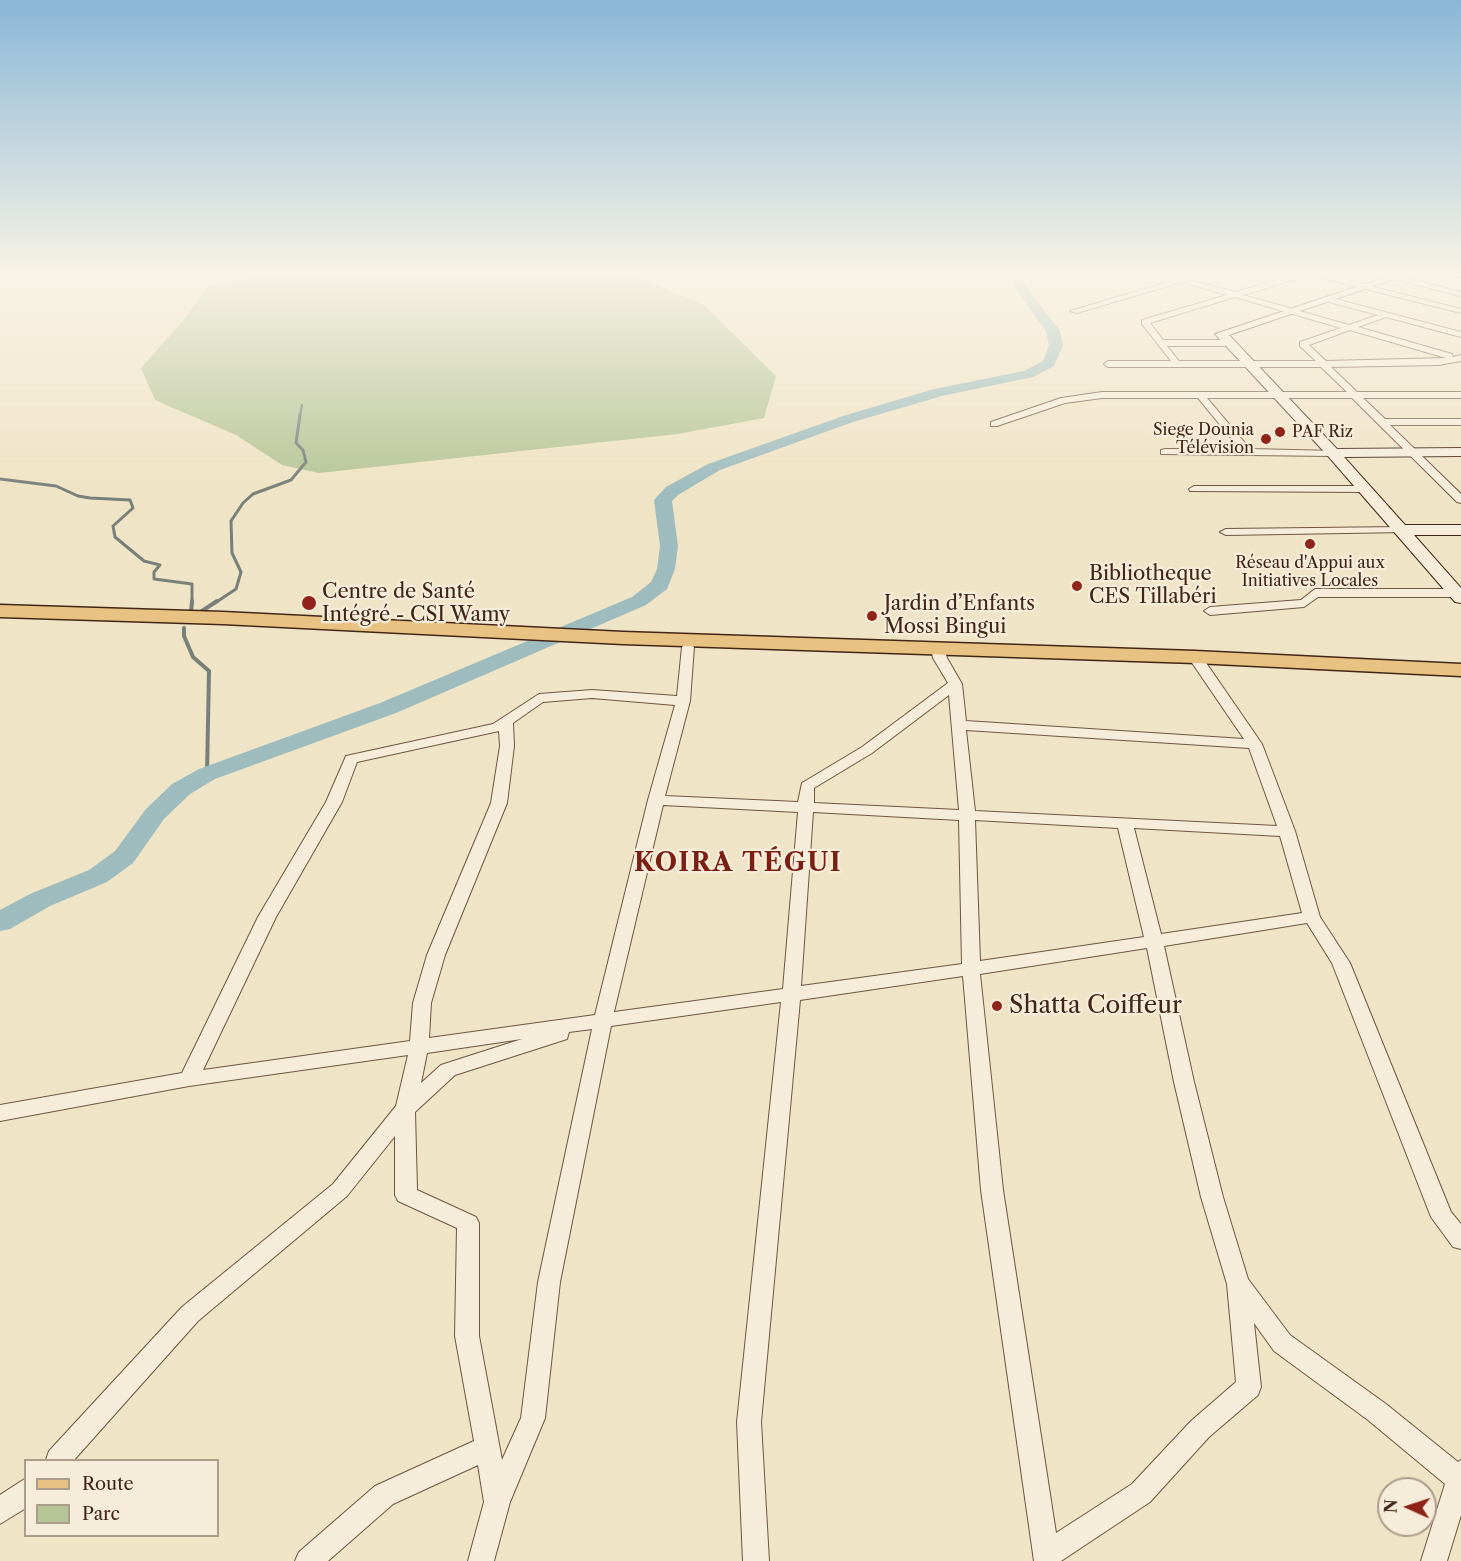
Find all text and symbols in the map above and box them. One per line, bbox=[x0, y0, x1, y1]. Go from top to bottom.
place label: Siege Dounia Télévision bbox=[1153, 420, 1254, 458]
place label: PAF Riz bbox=[1292, 422, 1353, 442]
marker: PAF Riz bbox=[1273, 425, 1287, 439]
marker: Siege Dounia Télévision bbox=[1259, 432, 1273, 446]
marker: Réseau d'Appui aux Initiatives Locales bbox=[1303, 537, 1317, 551]
place label: Réseau d'Appui aux Initiatives Locales bbox=[1235, 553, 1385, 591]
place label: Bibliotheque CES Tillabéri bbox=[1089, 562, 1216, 609]
marker: Bibliotheque CES Tillabéri bbox=[1070, 579, 1084, 593]
place label: Centre de Santé Intégré - CSI Wamy bbox=[322, 580, 510, 627]
place label: Jardin d’Enfants Mossi Bingui bbox=[884, 592, 1035, 639]
marker: Centre de Santé Intégré - CSI Wamy bbox=[300, 594, 318, 612]
marker: Jardin d’Enfants Mossi Bingui bbox=[865, 609, 879, 623]
district label: KOIRA TÉGUI bbox=[634, 847, 842, 879]
place label: Shatta Coiffeur bbox=[1009, 992, 1182, 1020]
marker: Shatta Coiffeur bbox=[990, 999, 1004, 1013]
legend bbox=[24, 1459, 219, 1537]
text: Route bbox=[82, 1473, 134, 1495]
north arrow bbox=[1377, 1477, 1437, 1537]
text: N bbox=[1381, 1499, 1401, 1514]
text: Parc bbox=[82, 1503, 120, 1525]

